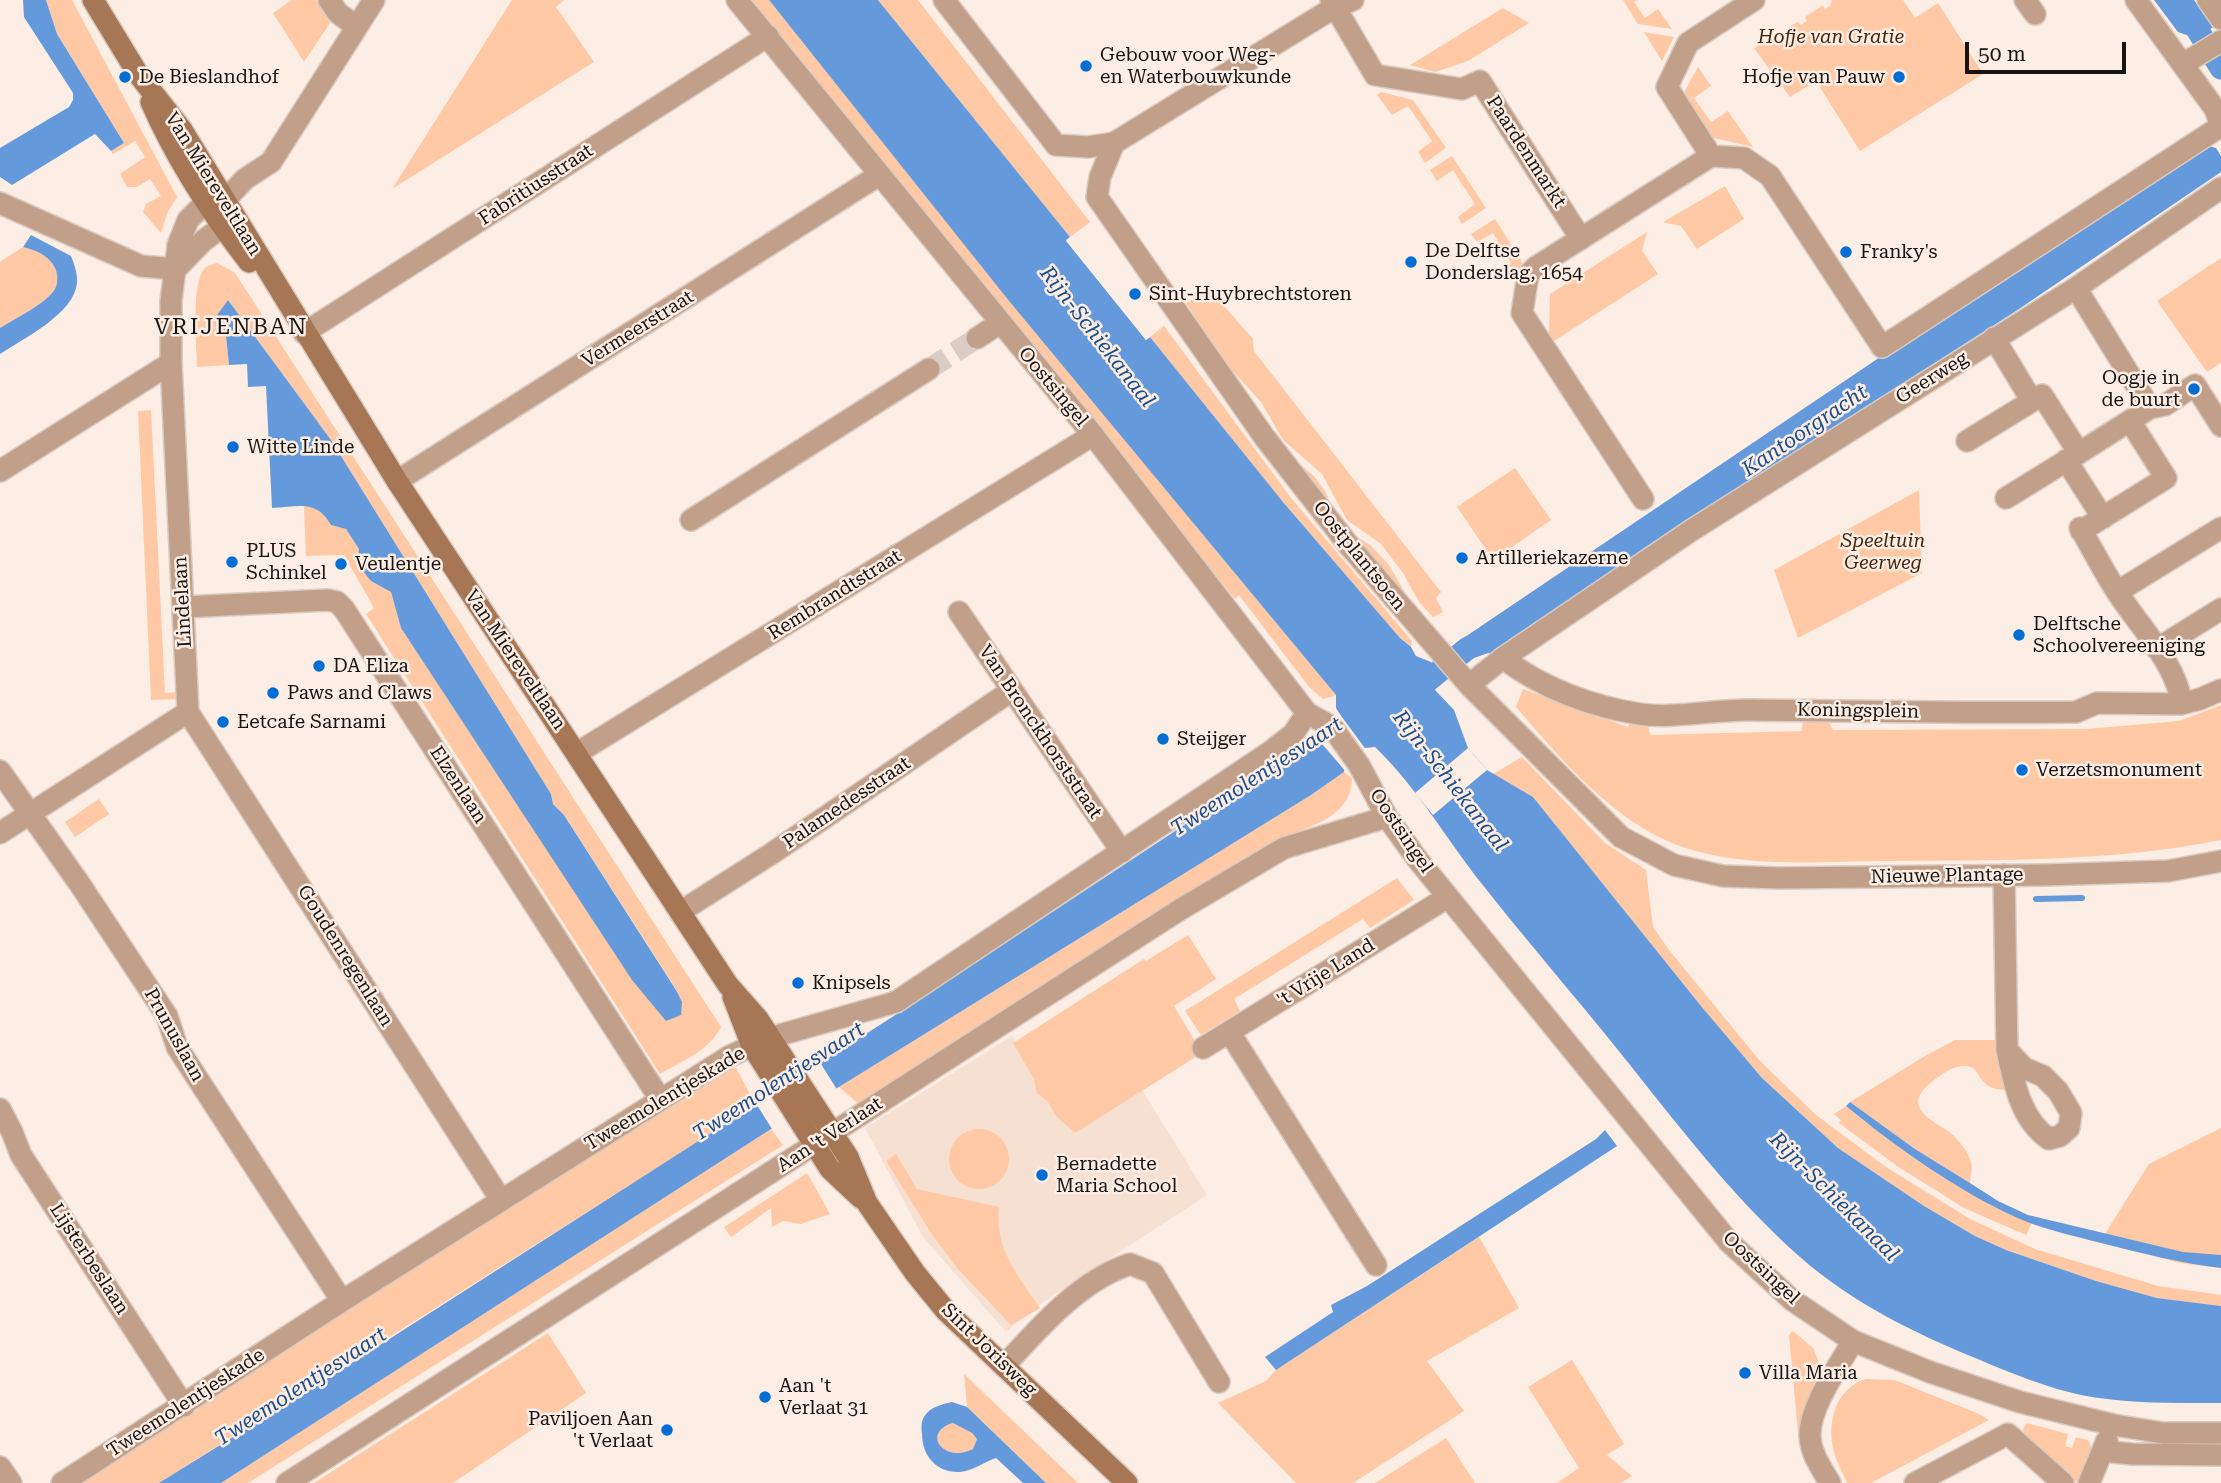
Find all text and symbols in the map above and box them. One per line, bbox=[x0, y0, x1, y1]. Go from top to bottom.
park label: Hofje van Gratie bbox=[1758, 26, 1904, 48]
scale bar bbox=[1969, 28, 2130, 72]
text: 50 m bbox=[1978, 42, 2026, 66]
place label: Gebouw voor Weg- en Waterbouwkunde bbox=[1100, 44, 1291, 88]
marker: Gebouw voor Weg- en Waterbouwkunde bbox=[1078, 58, 1094, 74]
place label: De Bieslandhof bbox=[139, 66, 279, 88]
place label: Hofje van Pauw bbox=[1743, 66, 1885, 88]
marker: De Bieslandhof bbox=[117, 69, 133, 85]
marker: Hofje van Pauw bbox=[1891, 69, 1907, 85]
street label: Paardenmarkt bbox=[1481, 92, 1571, 212]
street label: Van Miereveltlaan bbox=[160, 108, 266, 260]
street label: Fabritiusstraat bbox=[475, 140, 597, 230]
place label: De Delftse Donderslag, 1654 bbox=[1425, 240, 1583, 284]
place label: Franky's bbox=[1860, 241, 1938, 263]
marker: Franky's bbox=[1838, 244, 1854, 260]
marker: De Delftse Donderslag, 1654 bbox=[1403, 254, 1419, 270]
water label: Rijn-Schiekanaal bbox=[1034, 261, 1160, 413]
place label: Sint-Huybrechtstoren bbox=[1149, 283, 1352, 305]
street label: Vermeerstraat bbox=[578, 286, 698, 372]
marker: Sint-Huybrechtstoren bbox=[1127, 286, 1143, 302]
district label: VRIJENBAN bbox=[155, 313, 307, 341]
street label: Oostsingel bbox=[1013, 343, 1093, 431]
street label: Geerweg bbox=[1892, 347, 1972, 409]
place label: Oogje in de buurt bbox=[2101, 367, 2180, 411]
water label: Kantoorgracht bbox=[1737, 380, 1873, 482]
marker: Oogje in de buurt bbox=[2186, 381, 2202, 397]
place label: Witte Linde bbox=[247, 436, 354, 458]
marker: Witte Linde bbox=[225, 439, 241, 455]
street label: Oostplantsoen bbox=[1308, 497, 1410, 615]
park label: Speeltuin Geerweg bbox=[1841, 530, 1925, 574]
place label: PLUS Schinkel bbox=[246, 540, 327, 584]
street label: Rembrandtstraat bbox=[764, 545, 906, 645]
place label: Artilleriekazerne bbox=[1476, 547, 1628, 569]
marker: Artilleriekazerne bbox=[1454, 550, 1470, 566]
place label: Veulentje bbox=[355, 553, 441, 575]
marker: PLUS Schinkel bbox=[224, 554, 240, 570]
street label: Lindelaan bbox=[169, 556, 197, 648]
marker: Veulentje bbox=[333, 556, 349, 572]
street label: Van Miereveltlaan bbox=[460, 586, 570, 734]
place label: Delftsche Schoolvereeniging bbox=[2033, 613, 2205, 657]
marker: Delftsche Schoolvereeniging bbox=[2011, 627, 2027, 643]
street label: Van Bronckhorststraat bbox=[973, 641, 1107, 823]
place label: DA Eliza bbox=[333, 655, 409, 677]
marker: DA Eliza bbox=[311, 658, 327, 674]
place label: Paws and Claws bbox=[287, 682, 432, 704]
marker: Paws and Claws bbox=[265, 685, 281, 701]
street label: Koningsplein bbox=[1797, 699, 1919, 723]
water label: Rijn-Schiekanaal bbox=[1387, 705, 1513, 857]
place label: Eetcafe Sarnami bbox=[237, 711, 386, 733]
water label: Tweemolentjesvaart bbox=[1166, 712, 1348, 842]
marker: Eetcafe Sarnami bbox=[215, 714, 231, 730]
place label: Steijger bbox=[1177, 728, 1246, 750]
marker: Steijger bbox=[1155, 731, 1171, 747]
street label: Elzenlaan bbox=[424, 742, 492, 828]
street label: Palamedesstraat bbox=[779, 752, 915, 854]
place label: Verzetsmonument bbox=[2036, 759, 2202, 781]
marker: Verzetsmonument bbox=[2014, 762, 2030, 778]
street label: Oostsingel bbox=[1365, 785, 1437, 877]
street label: Nieuwe Plantage bbox=[1870, 863, 2024, 889]
street label: Goudenregenlaan bbox=[292, 881, 398, 1031]
street label: 't Vrije Land bbox=[1273, 934, 1379, 1012]
place label: Knipsels bbox=[812, 972, 891, 994]
marker: Knipsels bbox=[790, 975, 806, 991]
street label: Prunuslaan bbox=[139, 984, 209, 1086]
water label: Tweemolentjesvaart bbox=[688, 1017, 870, 1147]
street label: Tweemolentjeskade bbox=[581, 1042, 749, 1156]
street label: Aan 't Verlaat bbox=[773, 1093, 887, 1177]
water label: Rijn-Schiekanaal bbox=[1764, 1127, 1904, 1267]
place label: Bernadette Maria School bbox=[1056, 1153, 1177, 1197]
marker: Bernadette Maria School bbox=[1034, 1167, 1050, 1183]
street label: Lijsterbeslaan bbox=[45, 1199, 133, 1319]
street label: Oostsingel bbox=[1718, 1227, 1804, 1309]
street label: Sint Jorisweg bbox=[937, 1299, 1041, 1401]
water label: Tweemolentjesvaart bbox=[210, 1322, 392, 1452]
street label: Tweemolentjeskade bbox=[103, 1344, 269, 1462]
place label: Villa Maria bbox=[1759, 1362, 1858, 1384]
marker: Villa Maria bbox=[1737, 1365, 1753, 1381]
place label: Aan 't Verlaat 31 bbox=[779, 1375, 869, 1419]
marker: Aan 't Verlaat 31 bbox=[757, 1389, 773, 1405]
place label: Paviljoen Aan 't Verlaat bbox=[528, 1408, 653, 1452]
marker: Paviljoen Aan 't Verlaat bbox=[659, 1422, 675, 1438]

